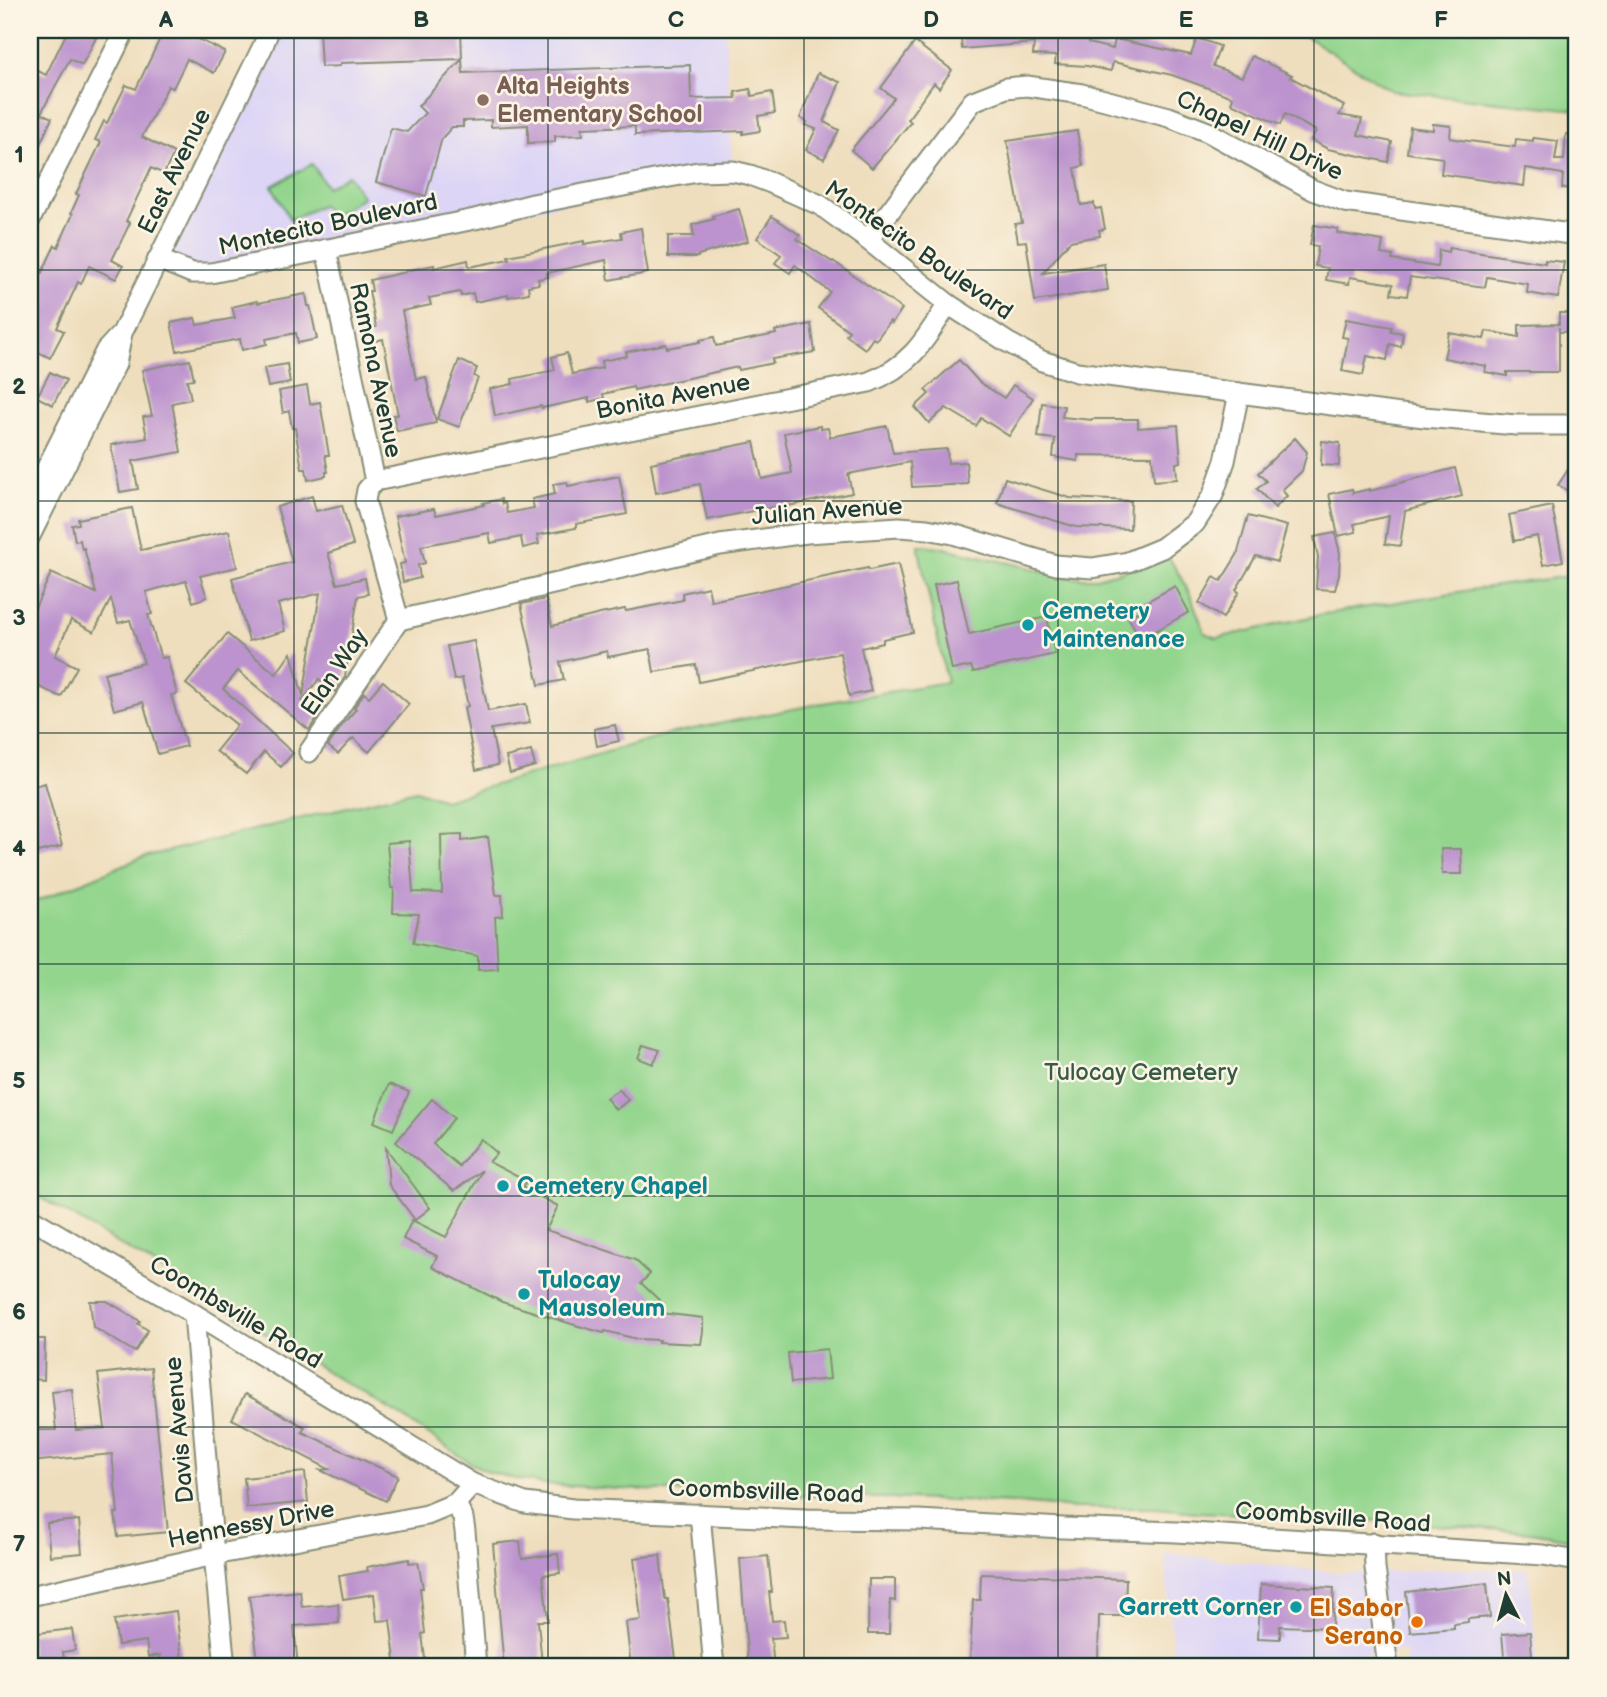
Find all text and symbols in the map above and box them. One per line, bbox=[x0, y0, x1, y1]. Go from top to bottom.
text: A bbox=[158, 6, 174, 34]
text: B bbox=[413, 6, 429, 34]
text: C bbox=[668, 6, 684, 34]
text: D bbox=[923, 6, 939, 34]
text: E bbox=[1179, 6, 1194, 34]
text: F bbox=[1434, 6, 1448, 34]
place label: Alta Heights Elementary School bbox=[496, 72, 703, 129]
street label: Chapel Hill Drive bbox=[1172, 84, 1348, 187]
marker: Alta Heights Elementary School bbox=[475, 92, 491, 108]
street label: East Avenue bbox=[132, 104, 217, 239]
text: 1 bbox=[14, 141, 24, 169]
street label: Montecito Boulevard bbox=[819, 175, 1018, 326]
street label: Montecito Boulevard bbox=[216, 187, 440, 262]
street label: Ramona Avenue bbox=[343, 280, 408, 460]
street label: Bonita Avenue bbox=[594, 367, 753, 426]
text: 2 bbox=[12, 373, 26, 401]
street label: Julian Avenue bbox=[751, 492, 903, 531]
place label: Cemetery Maintenance bbox=[1042, 597, 1185, 654]
text: 3 bbox=[12, 604, 26, 632]
marker: Cemetery Maintenance bbox=[1020, 617, 1036, 633]
street label: Elan Way bbox=[295, 623, 374, 721]
text: 4 bbox=[12, 835, 26, 863]
park label: Tulocay Cemetery bbox=[1044, 1058, 1238, 1087]
text: 5 bbox=[12, 1067, 26, 1095]
place label: Cemetery Chapel bbox=[517, 1172, 708, 1201]
marker: Cemetery Chapel bbox=[495, 1178, 511, 1194]
street label: Coombsville Road bbox=[144, 1249, 327, 1375]
place label: Tulocay Mausoleum bbox=[538, 1266, 665, 1323]
marker: Tulocay Mausoleum bbox=[516, 1286, 532, 1302]
text: 6 bbox=[12, 1298, 26, 1326]
street label: Davis Avenue bbox=[159, 1356, 200, 1504]
street label: Coombsville Road bbox=[667, 1474, 865, 1509]
street label: Hennessy Drive bbox=[165, 1494, 337, 1555]
street label: Coombsville Road bbox=[1234, 1496, 1432, 1539]
text: 7 bbox=[13, 1530, 26, 1558]
north arrow bbox=[1470, 1560, 1540, 1630]
text: N bbox=[1496, 1567, 1513, 1592]
place label: Garrett Corner bbox=[1119, 1593, 1282, 1622]
place label: El Sabor Serano bbox=[1309, 1594, 1403, 1651]
marker: Garrett Corner bbox=[1288, 1599, 1304, 1615]
marker: El Sabor Serano bbox=[1409, 1614, 1425, 1630]

